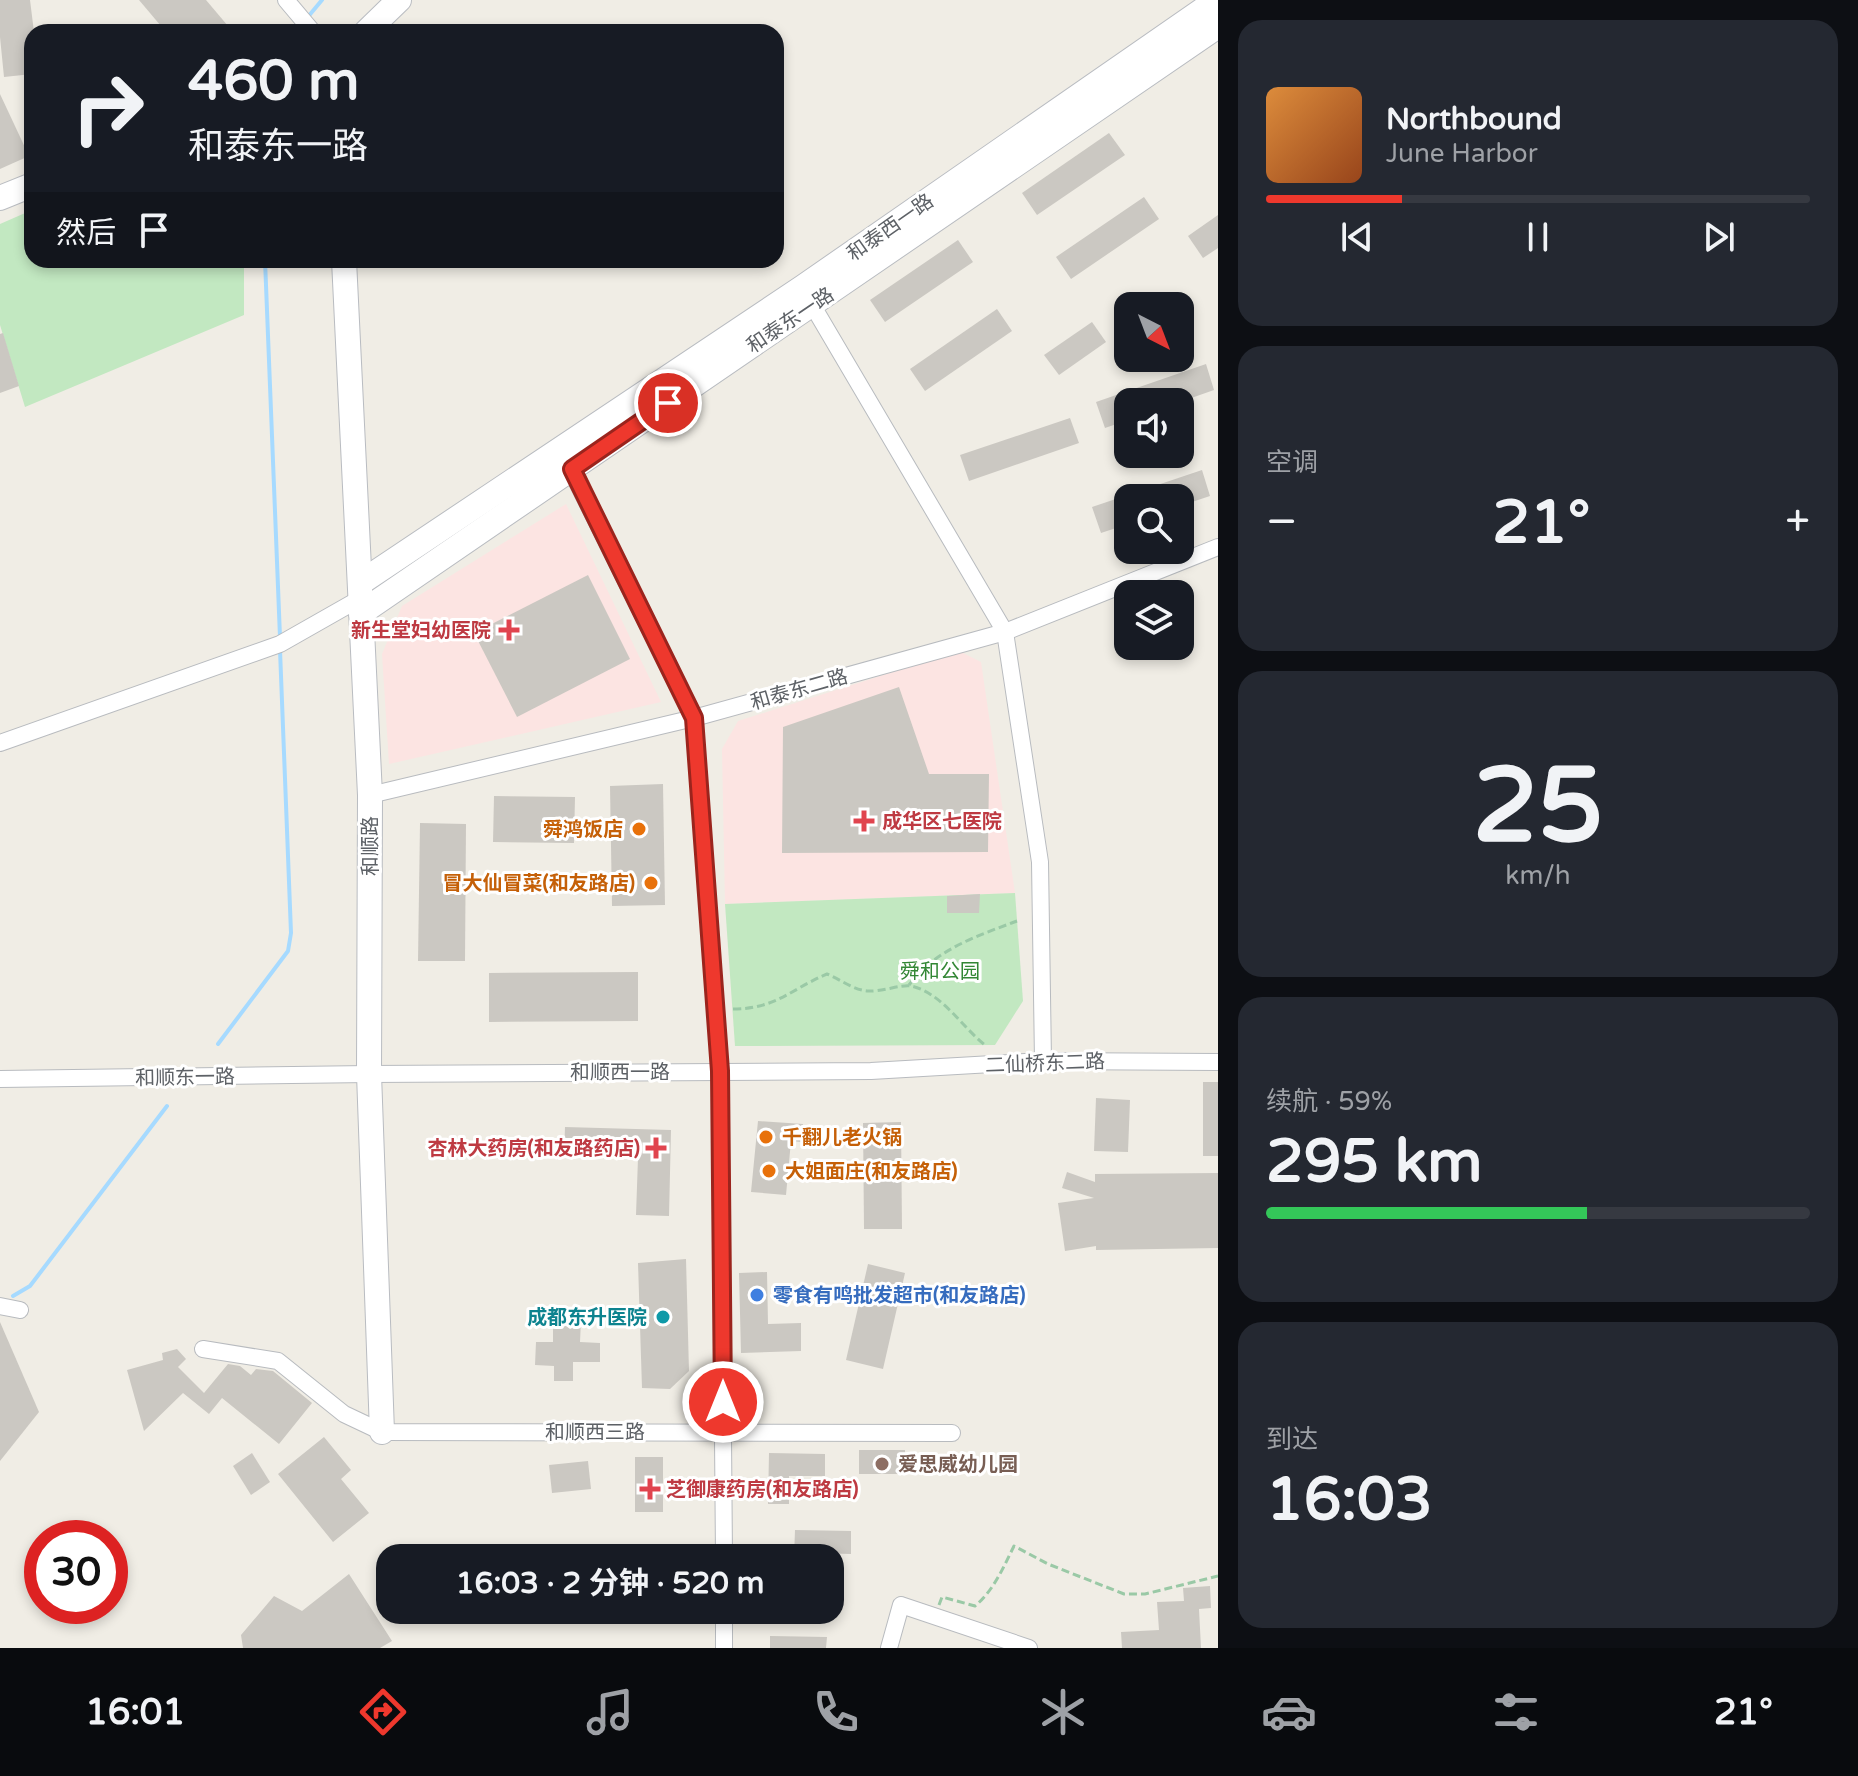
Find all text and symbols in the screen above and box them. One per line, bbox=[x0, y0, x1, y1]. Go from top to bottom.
text: 460 m bbox=[188, 48, 359, 115]
icon: right bbox=[56, 56, 160, 160]
text: Northbound bbox=[1386, 101, 1562, 138]
text: 和泰东一路 bbox=[188, 125, 368, 168]
text: June Harbor bbox=[1386, 138, 1538, 169]
street label: 和泰西一路 bbox=[843, 189, 938, 266]
icon: arrive bbox=[132, 208, 176, 252]
text: 然后 bbox=[56, 215, 116, 252]
icon: previous bbox=[1335, 215, 1379, 259]
icon: pause bbox=[1516, 215, 1560, 259]
icon: next bbox=[1697, 215, 1741, 259]
street label: 和泰东一路 bbox=[742, 283, 839, 359]
north arrow bbox=[1114, 292, 1194, 372]
map controls bbox=[1114, 292, 1194, 660]
pin bbox=[634, 369, 702, 437]
icon: arrive bbox=[646, 381, 690, 425]
button: sound bbox=[1114, 388, 1194, 468]
text: 空调 bbox=[1266, 447, 1318, 478]
button: search bbox=[1114, 484, 1194, 564]
text: 21° bbox=[1492, 487, 1590, 559]
text: − bbox=[1266, 496, 1297, 549]
text: + bbox=[1785, 496, 1810, 549]
button: layers bbox=[1114, 580, 1194, 660]
place label: 新生堂妇幼医院 bbox=[351, 619, 491, 643]
marker: 新生堂妇幼医院 bbox=[498, 619, 520, 641]
street label: 和泰东二路 bbox=[748, 665, 851, 715]
text: 25 bbox=[1473, 745, 1603, 870]
marker: 成华区七医院 bbox=[853, 810, 875, 832]
place label: 成华区七医院 bbox=[882, 810, 1002, 834]
street label: 和顺路 bbox=[359, 816, 383, 876]
place label: 舜鸿饭店 bbox=[543, 818, 623, 842]
marker: 舜鸿饭店 bbox=[630, 820, 648, 838]
text: km/h bbox=[1505, 860, 1571, 891]
place label: 冒大仙冒菜(和友路店) bbox=[443, 872, 635, 896]
marker: 冒大仙冒菜(和友路店) bbox=[642, 874, 660, 892]
park label: 舜和公园 bbox=[900, 960, 980, 984]
street label: 二仙桥东二路 bbox=[985, 1050, 1105, 1078]
street label: 和顺西一路 bbox=[570, 1061, 670, 1085]
street label: 和顺东一路 bbox=[135, 1065, 235, 1091]
text: 续航 · 59% bbox=[1266, 1086, 1392, 1117]
place label: 千翻儿老火锅 bbox=[782, 1126, 902, 1150]
text: 295 km bbox=[1266, 1126, 1482, 1198]
marker: 千翻儿老火锅 bbox=[757, 1128, 775, 1146]
place label: 杏林大药房(和友路药店) bbox=[428, 1137, 640, 1161]
marker: 杏林大药房(和友路药店) bbox=[647, 1139, 665, 1157]
place label: 大姐面庄(和友路店) bbox=[785, 1160, 957, 1184]
marker: 大姐面庄(和友路店) bbox=[760, 1162, 778, 1180]
place label: 零食有鸣批发超市(和友路店) bbox=[773, 1284, 1025, 1308]
marker: 零食有鸣批发超市(和友路店) bbox=[748, 1286, 766, 1304]
place label: 成都东升医院 bbox=[527, 1306, 647, 1330]
marker: 成都东升医院 bbox=[654, 1308, 672, 1326]
position arrow bbox=[681, 1360, 765, 1444]
street label: 和顺西三路 bbox=[545, 1421, 645, 1445]
text: 到达 bbox=[1266, 1424, 1318, 1455]
place label: 爱思威幼儿园 bbox=[898, 1453, 1018, 1477]
marker: 爱思威幼儿园 bbox=[873, 1455, 891, 1473]
text: 16:03 bbox=[1266, 1464, 1432, 1536]
place label: 芝御康药房(和友路店) bbox=[666, 1478, 858, 1502]
marker: 芝御康药房(和友路店) bbox=[641, 1480, 659, 1498]
speed limit sign: 30 bbox=[24, 1520, 128, 1624]
text: 16:03 · 2 分钟 · 520 m bbox=[456, 1565, 764, 1602]
icon: directions bbox=[355, 1684, 411, 1740]
icon: music bbox=[582, 1684, 638, 1740]
icon: phone bbox=[808, 1684, 864, 1740]
icon: climate bbox=[1035, 1684, 1091, 1740]
icon: car bbox=[1261, 1684, 1317, 1740]
icon: filters bbox=[1488, 1684, 1544, 1740]
text: 16:01 bbox=[85, 1691, 185, 1734]
text: 21° bbox=[1714, 1691, 1773, 1734]

